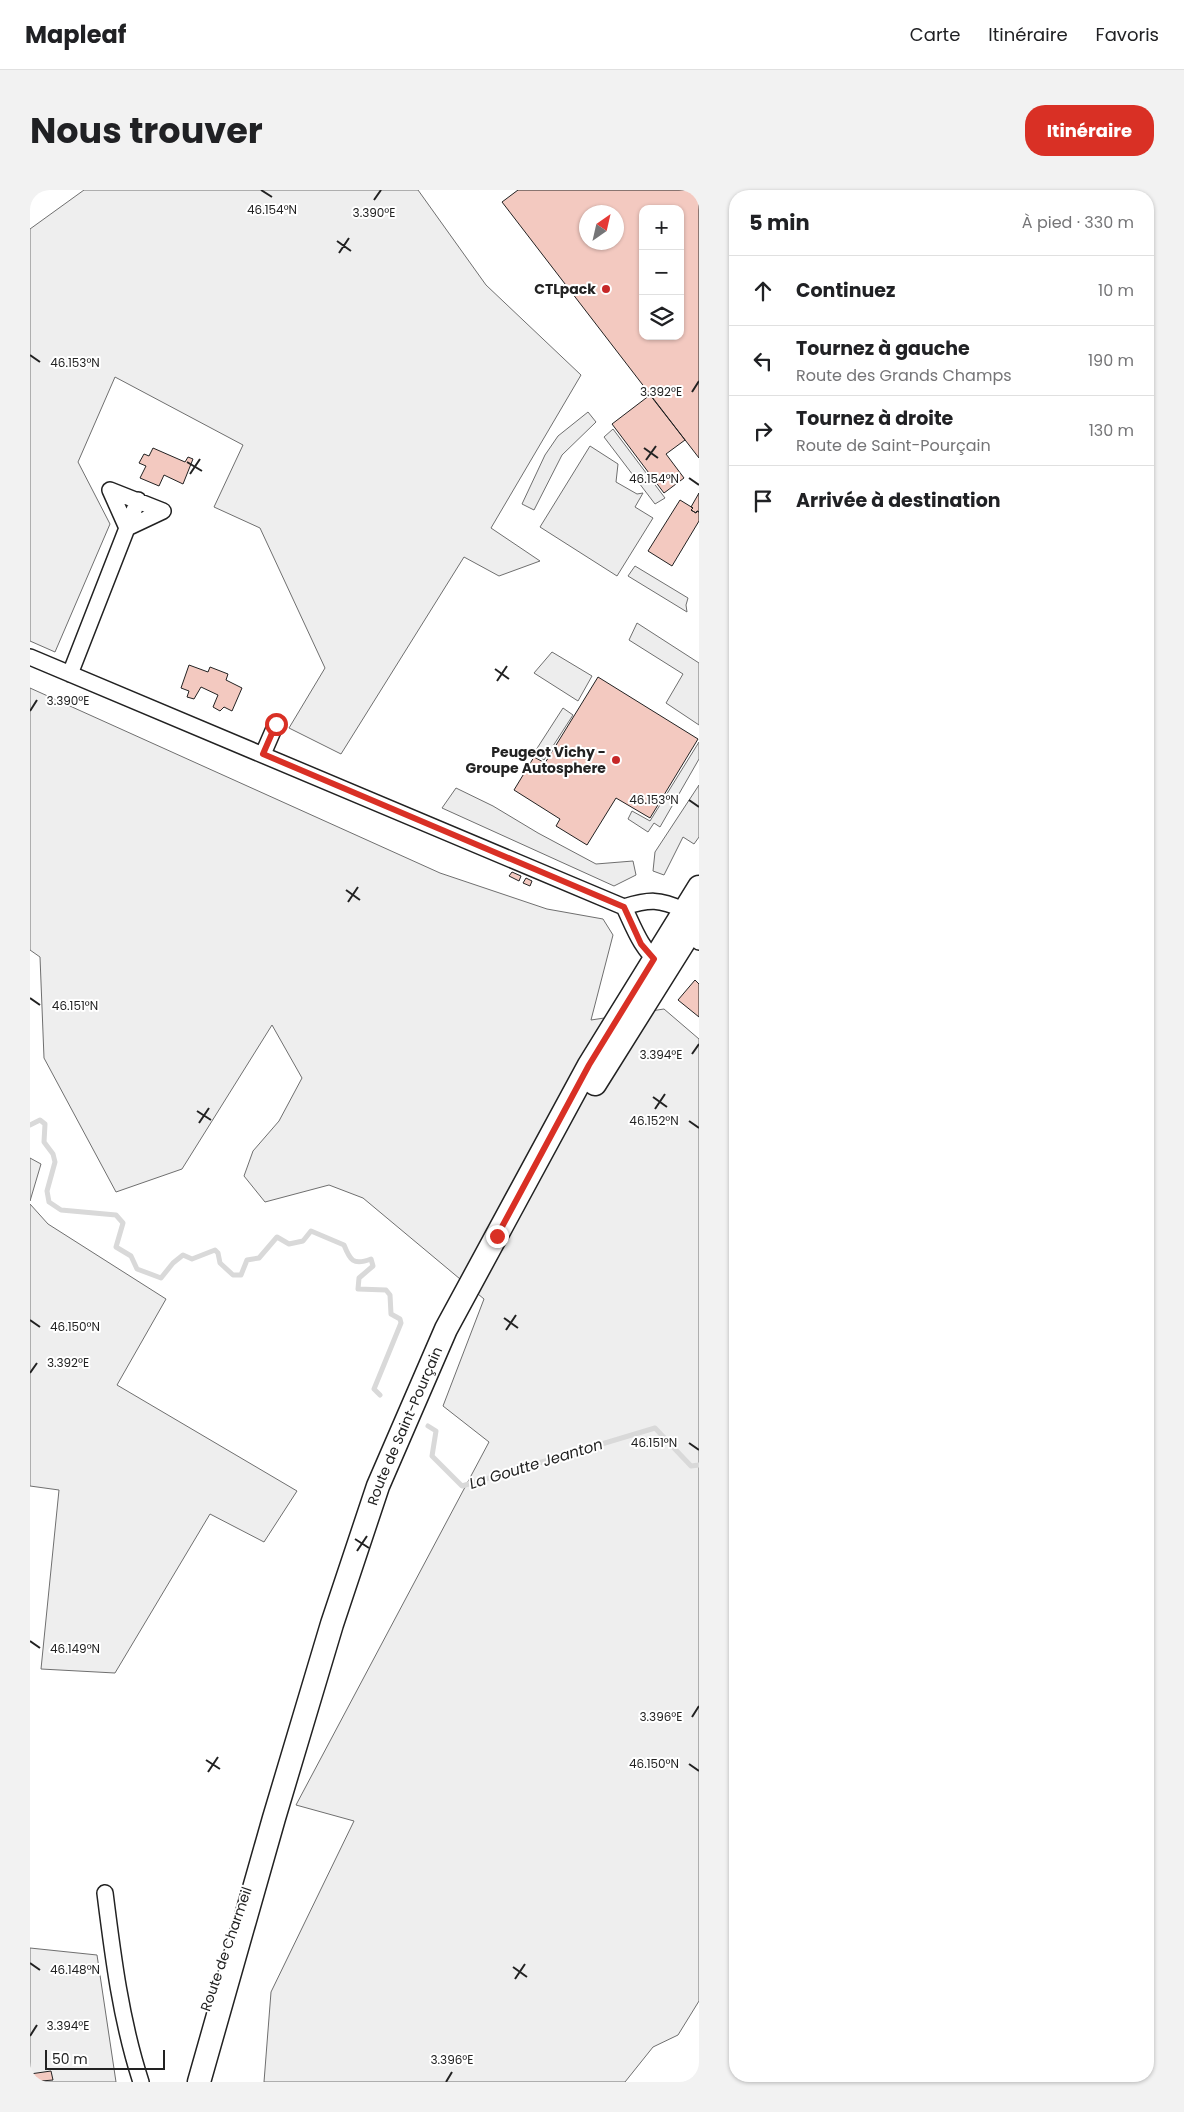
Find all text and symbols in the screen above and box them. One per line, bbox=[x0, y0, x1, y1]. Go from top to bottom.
text: Mapleaf bbox=[25, 18, 126, 51]
text: Carte bbox=[910, 22, 960, 47]
text: Itinéraire bbox=[988, 22, 1068, 47]
text: Favoris bbox=[1096, 22, 1159, 47]
button: Itinéraire bbox=[1025, 105, 1154, 156]
text: Nous trouver bbox=[30, 106, 263, 155]
text: 46.154°N bbox=[247, 201, 297, 218]
text: 3.390°E bbox=[353, 204, 395, 221]
north arrow bbox=[579, 205, 624, 250]
map controls bbox=[639, 205, 684, 340]
button: + bbox=[639, 205, 684, 250]
text: 5 min bbox=[749, 208, 810, 237]
text: À pied · 330 m bbox=[1022, 211, 1134, 234]
button: − bbox=[639, 250, 684, 295]
icon: ahead bbox=[749, 277, 777, 305]
text: Continuez bbox=[796, 277, 895, 304]
place label: CTLpack bbox=[534, 279, 596, 299]
text: 10 m bbox=[1098, 279, 1134, 302]
marker: CTLpack bbox=[600, 283, 612, 295]
button: layers bbox=[639, 295, 684, 340]
text: Tournez à gauche bbox=[796, 335, 970, 362]
icon: left bbox=[749, 347, 777, 375]
text: 190 m bbox=[1088, 349, 1134, 372]
text: 46.153°N bbox=[50, 354, 100, 371]
text: Route des Grands Champs bbox=[796, 364, 1012, 387]
text: 3.392°E bbox=[640, 383, 682, 400]
text: Tournez à droite bbox=[796, 405, 953, 432]
icon: right bbox=[749, 417, 777, 445]
text: 130 m bbox=[1089, 419, 1134, 442]
text: Route de Saint-Pourçain bbox=[796, 434, 991, 457]
text: 46.154°N bbox=[629, 470, 679, 487]
icon: arrive bbox=[749, 487, 777, 515]
text: Arrivée à destination bbox=[796, 487, 1001, 514]
text: 3.390°E bbox=[47, 692, 89, 709]
route start bbox=[265, 713, 288, 736]
place label: Peugeot Vichy - Groupe Autosphere bbox=[466, 742, 606, 778]
marker: Peugeot Vichy - Groupe Autosphere bbox=[610, 754, 622, 766]
text: 46.153°N bbox=[629, 791, 679, 808]
text: 46.151°N bbox=[52, 997, 98, 1014]
text: 3.394°E bbox=[640, 1046, 682, 1063]
text: 46.152°N bbox=[629, 1112, 679, 1129]
route end bbox=[486, 1225, 509, 1248]
text: 46.150°N bbox=[50, 1318, 100, 1335]
street label: Route de Saint-Pourçain bbox=[362, 1344, 447, 1508]
text: 3.392°E bbox=[47, 1354, 89, 1371]
water label: La Goutte Jeanton bbox=[467, 1433, 605, 1494]
text: 46.151°N bbox=[631, 1434, 677, 1451]
text: 46.149°N bbox=[50, 1640, 100, 1657]
text: 3.396°E bbox=[640, 1708, 682, 1725]
text: 46.150°N bbox=[629, 1755, 679, 1772]
street label: Route de Charmeil bbox=[195, 1884, 257, 2014]
text: 46.148°N bbox=[50, 1961, 100, 1978]
text: 3.394°E bbox=[47, 2017, 89, 2034]
scale bar bbox=[45, 2047, 165, 2070]
text: 50 m bbox=[52, 2049, 88, 2069]
text: 3.396°E bbox=[431, 2051, 473, 2068]

